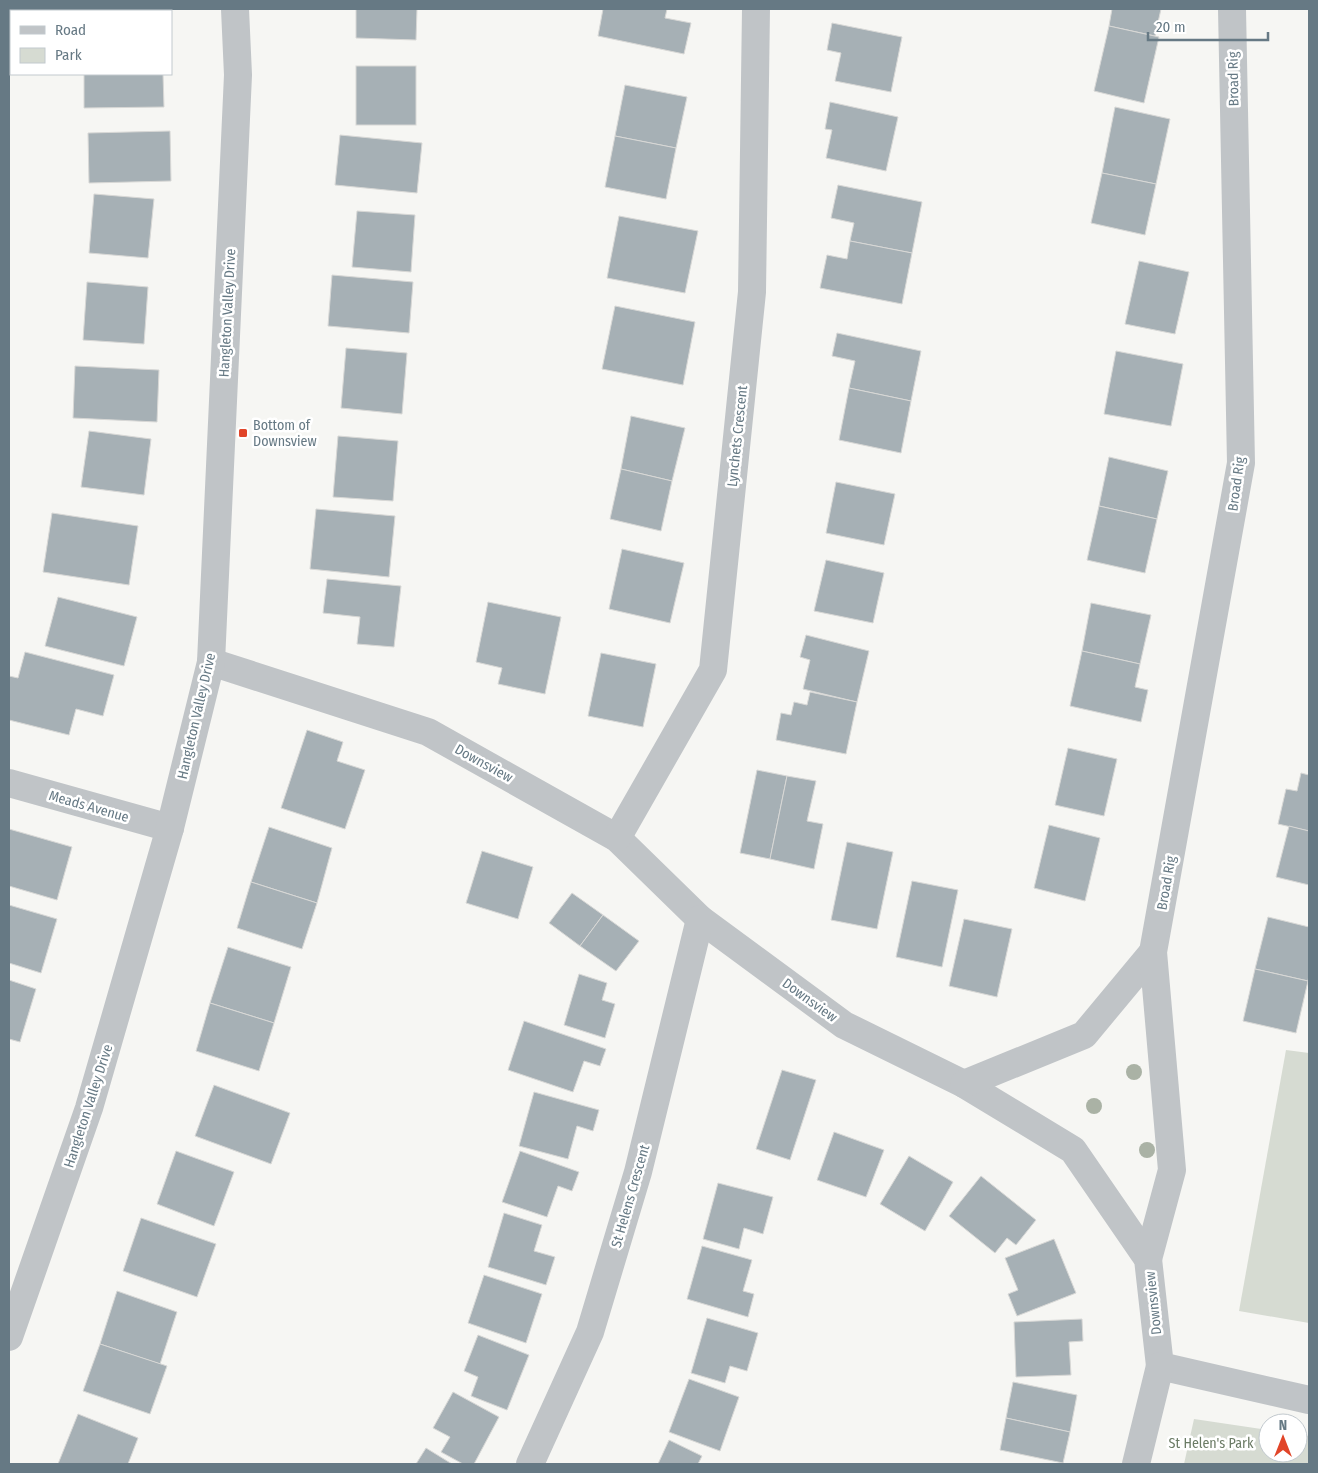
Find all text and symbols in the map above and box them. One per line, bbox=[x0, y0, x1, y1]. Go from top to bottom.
legend bbox=[10, 10, 172, 75]
scale bar bbox=[1148, 10, 1268, 42]
text: 20 m bbox=[1156, 18, 1186, 36]
text: Road bbox=[55, 21, 86, 39]
text: Park bbox=[55, 46, 82, 64]
street label: Broad Rig bbox=[1225, 51, 1242, 107]
street label: Hangleton Valley Drive bbox=[216, 248, 239, 378]
street label: Lynchets Crescent bbox=[724, 384, 751, 488]
place label: Bottom of Downsview bbox=[253, 417, 317, 450]
marker: Bottom of Downsview bbox=[237, 427, 249, 439]
street label: Broad Rig bbox=[1224, 455, 1249, 512]
street label: Hangleton Valley Drive bbox=[174, 651, 219, 781]
street label: Downsview bbox=[452, 741, 516, 786]
street label: Meads Avenue bbox=[47, 787, 131, 826]
street label: Broad Rig bbox=[1153, 854, 1180, 912]
street label: Downsview bbox=[779, 975, 840, 1026]
street label: Hangleton Valley Drive bbox=[60, 1042, 116, 1170]
street label: St Helens Crescent bbox=[608, 1142, 653, 1250]
street label: Downsview bbox=[1142, 1270, 1165, 1335]
north arrow bbox=[1258, 1413, 1308, 1463]
text: N bbox=[1279, 1417, 1287, 1434]
park label: St Helen's Park bbox=[1169, 1435, 1254, 1452]

